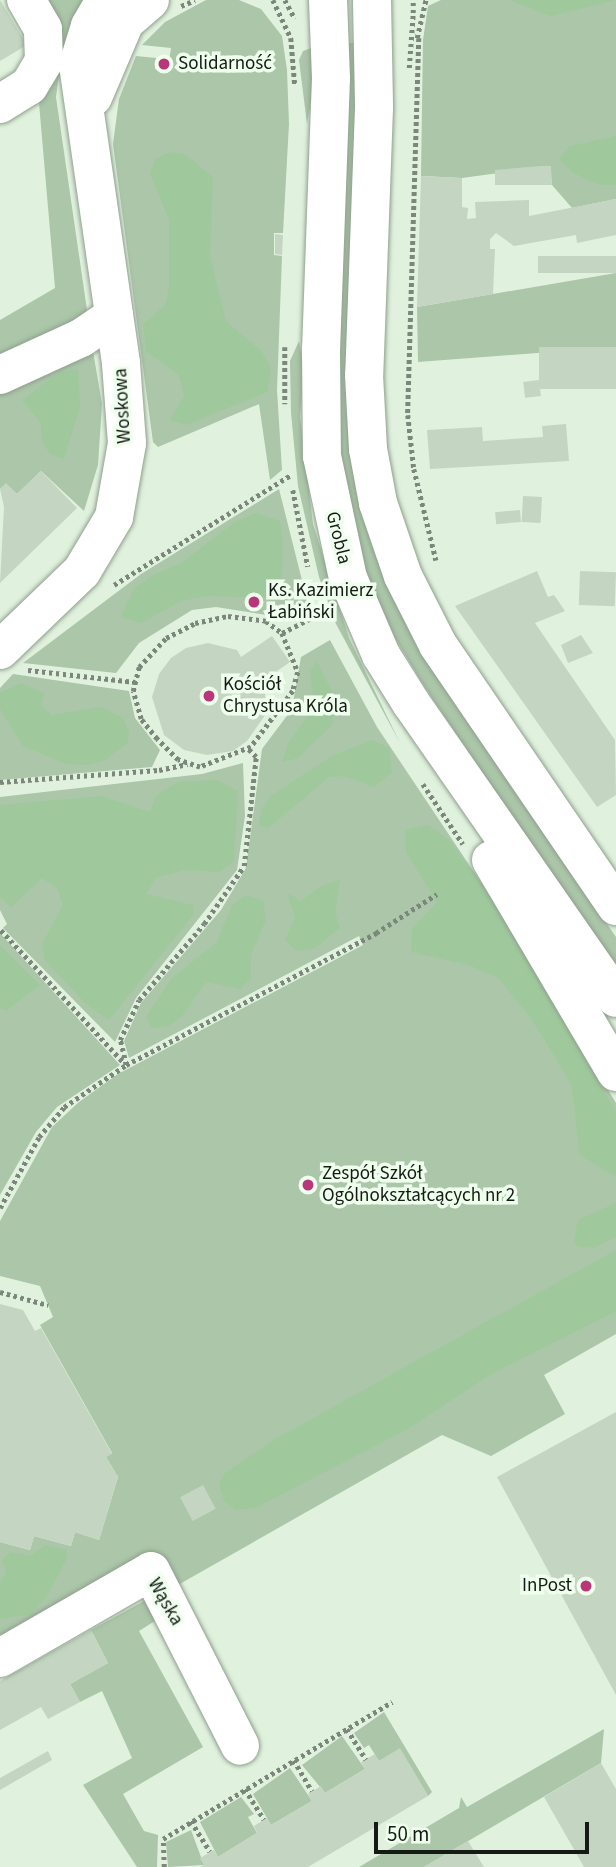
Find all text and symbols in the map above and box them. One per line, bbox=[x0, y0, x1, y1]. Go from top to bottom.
place label: Solidarność bbox=[178, 53, 272, 75]
marker: Solidarność bbox=[156, 56, 172, 72]
street label: Woskowa bbox=[110, 368, 136, 444]
street label: Grobla bbox=[320, 509, 356, 567]
place label: Ks. Kazimierz Łabiński bbox=[268, 580, 373, 624]
marker: Ks. Kazimierz Łabiński bbox=[246, 594, 262, 610]
place label: Kościół Chrystusa Króla bbox=[223, 674, 348, 718]
marker: Kościół Chrystusa Króla bbox=[201, 688, 217, 704]
place label: Zespół Szkół Ogólnokształcących nr 2 bbox=[322, 1163, 515, 1207]
marker: Zespół Szkół Ogólnokształcących nr 2 bbox=[300, 1177, 316, 1193]
street label: Wąska bbox=[142, 1574, 188, 1630]
place label: InPost bbox=[522, 1575, 572, 1597]
marker: InPost bbox=[578, 1578, 594, 1594]
scale bar bbox=[378, 1808, 593, 1852]
text: 50 m bbox=[387, 1819, 429, 1849]

